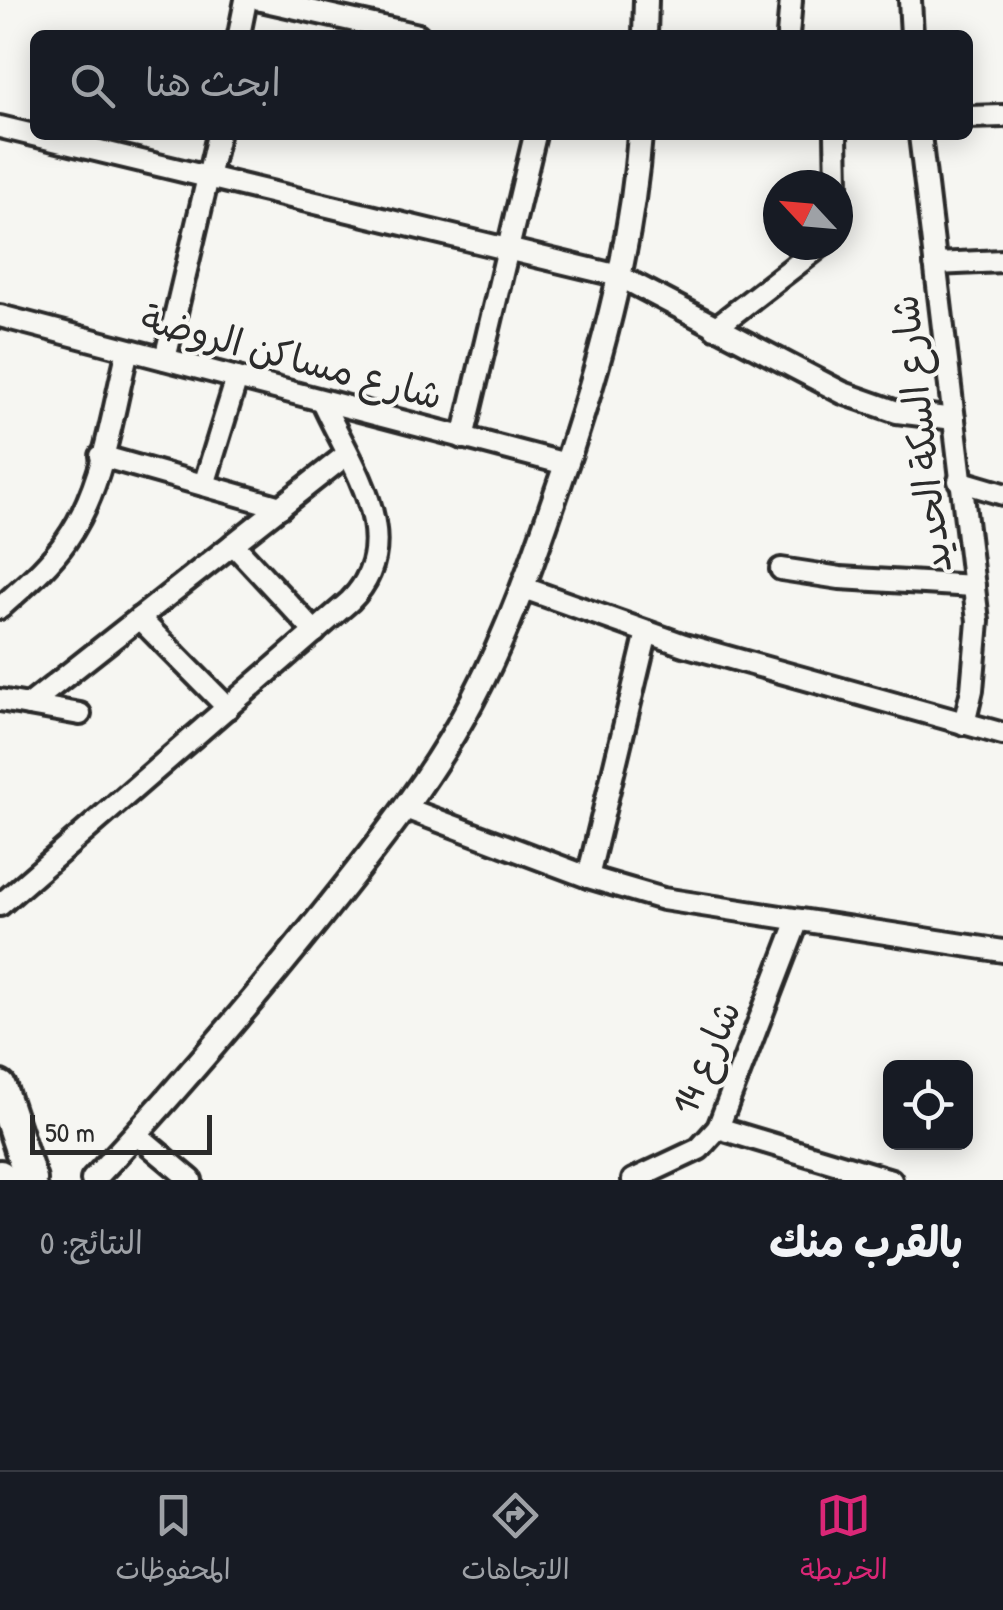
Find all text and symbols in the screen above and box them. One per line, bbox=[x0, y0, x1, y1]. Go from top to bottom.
search box bbox=[30, 30, 973, 140]
text: ابحث هنا bbox=[145, 56, 281, 108]
icon: search bbox=[65, 58, 120, 113]
north arrow bbox=[763, 170, 853, 260]
street label: شارع مساكن الروضة bbox=[135, 291, 448, 423]
street label: شارع السكة الحديد bbox=[877, 292, 965, 576]
street label: شارع 14 bbox=[658, 992, 754, 1123]
map controls bbox=[883, 1060, 973, 1150]
button: locate bbox=[883, 1060, 973, 1150]
scale bar bbox=[30, 1110, 212, 1154]
text: 50 m bbox=[45, 1113, 95, 1151]
text: بالقرب منك bbox=[769, 1213, 963, 1270]
text: النتائج: 0 bbox=[40, 1221, 143, 1264]
tab: المحفوظات bbox=[115, 1488, 231, 1594]
tab: الاتجاهات bbox=[461, 1488, 570, 1594]
tab: الخريطة bbox=[800, 1488, 888, 1594]

